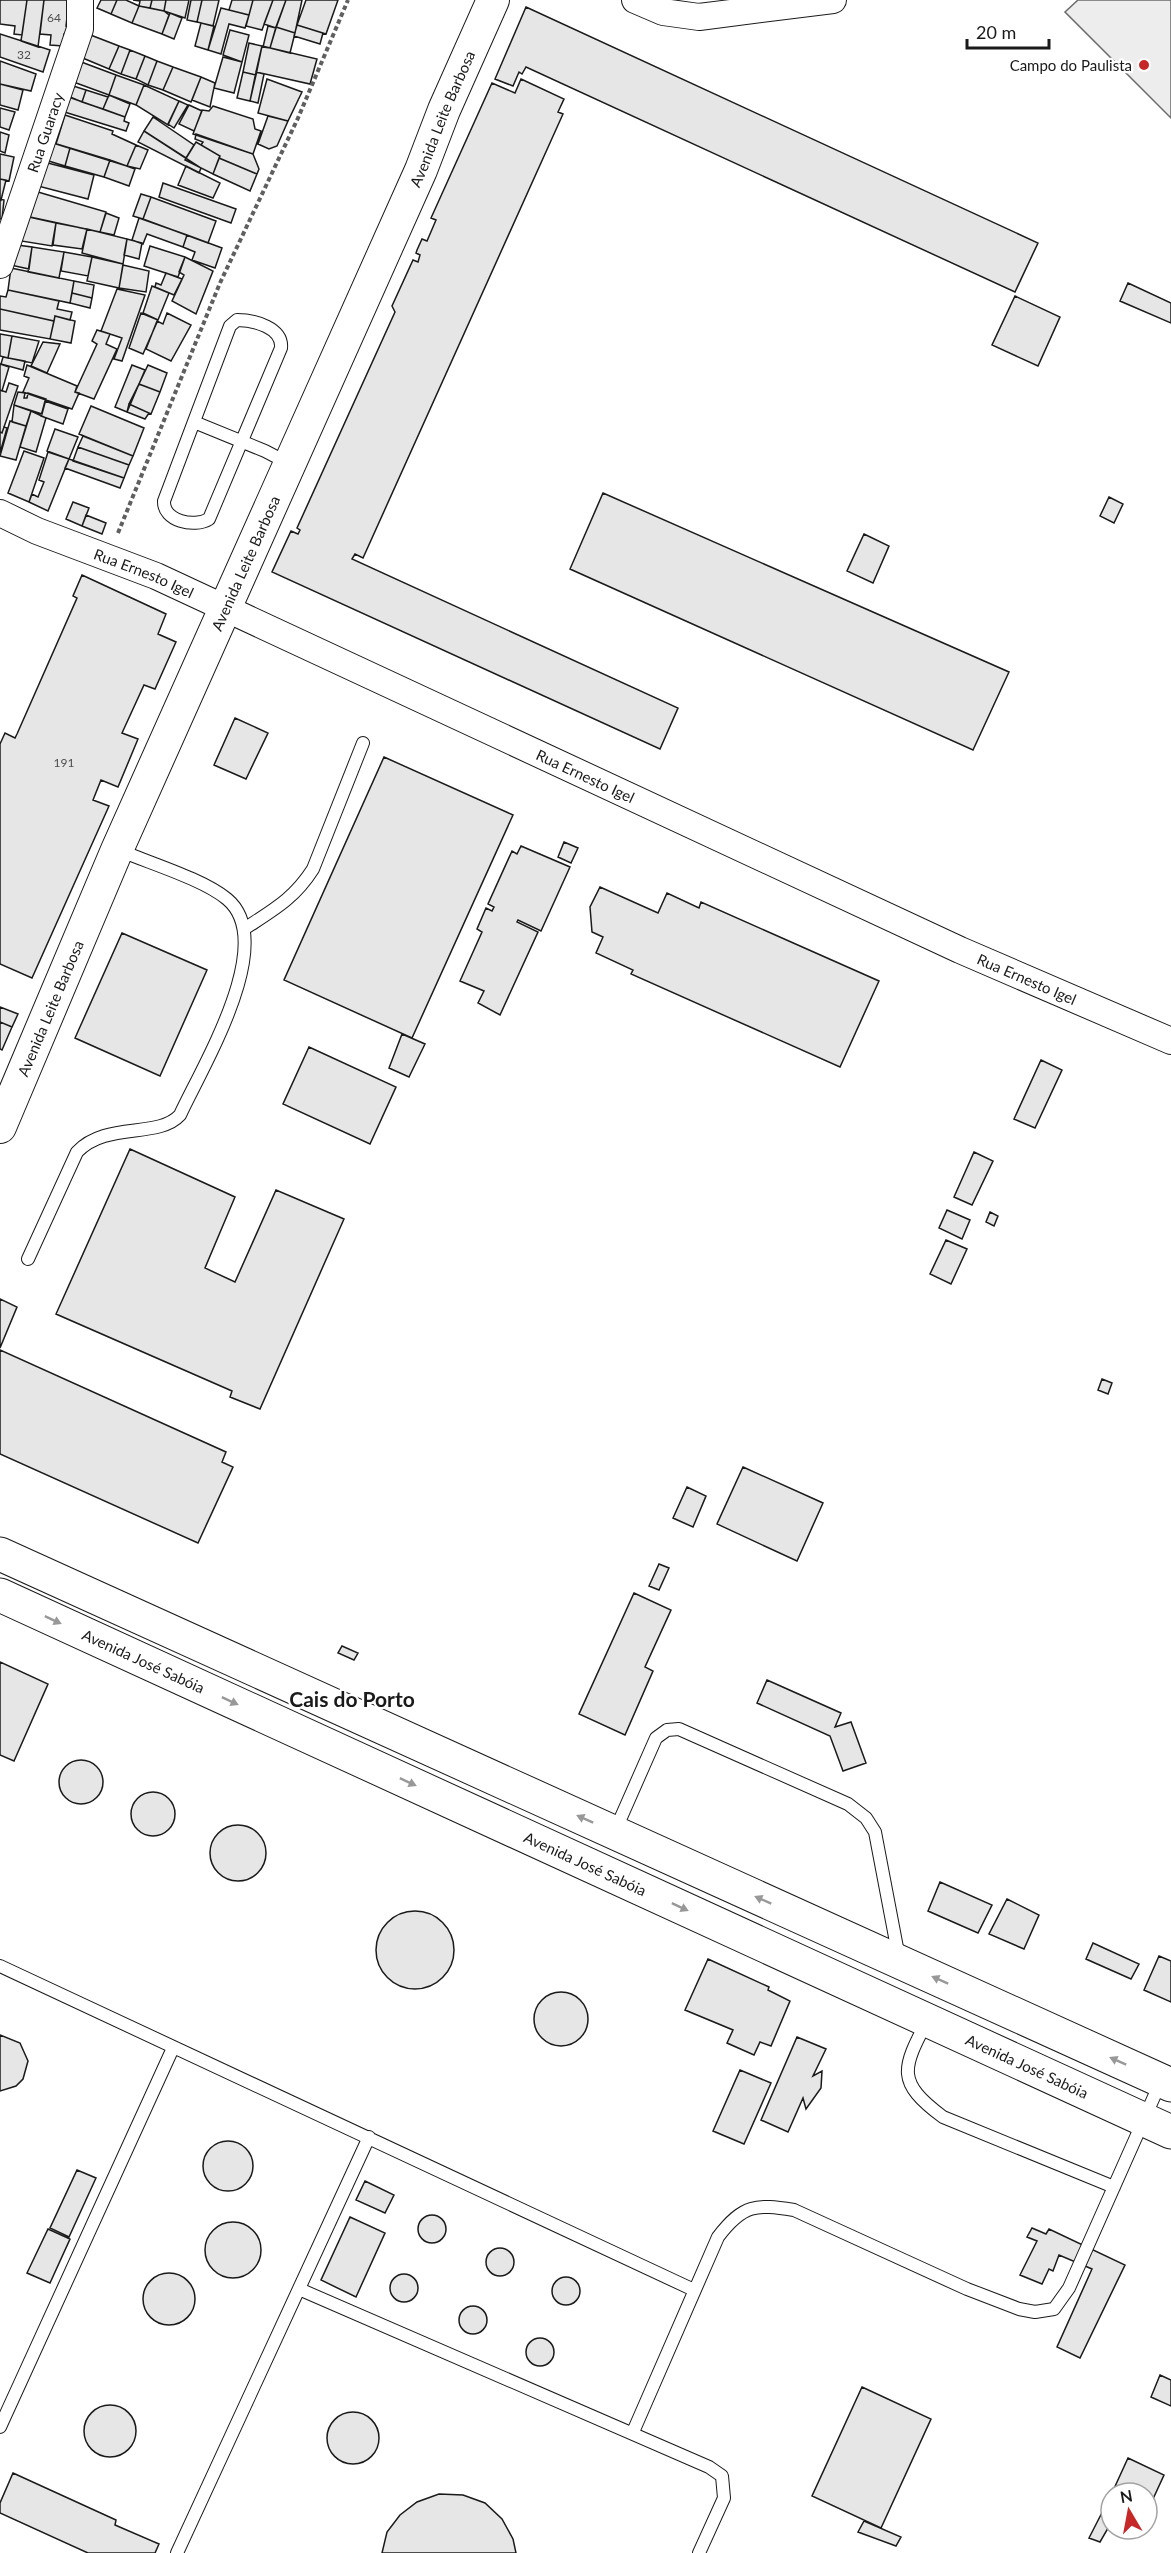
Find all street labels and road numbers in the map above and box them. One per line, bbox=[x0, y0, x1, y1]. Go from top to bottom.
street label: Avenida Leite Barbosa bbox=[406, 48, 478, 190]
street label: Rua Guaracy bbox=[23, 90, 67, 175]
street label: Avenida Leite Barbosa bbox=[207, 493, 283, 633]
street label: Rua Ernesto Igel bbox=[92, 544, 197, 601]
street label: Rua Ernesto Igel bbox=[533, 745, 637, 806]
street label: Avenida Leite Barbosa bbox=[14, 937, 87, 1079]
street label: Rua Ernesto Igel bbox=[975, 950, 1079, 1008]
street label: Avenida José Sabóia bbox=[80, 1625, 208, 1697]
street label: Avenida José Sabóia bbox=[521, 1828, 649, 1899]
street label: Avenida José Sabóia bbox=[963, 2030, 1091, 2102]

